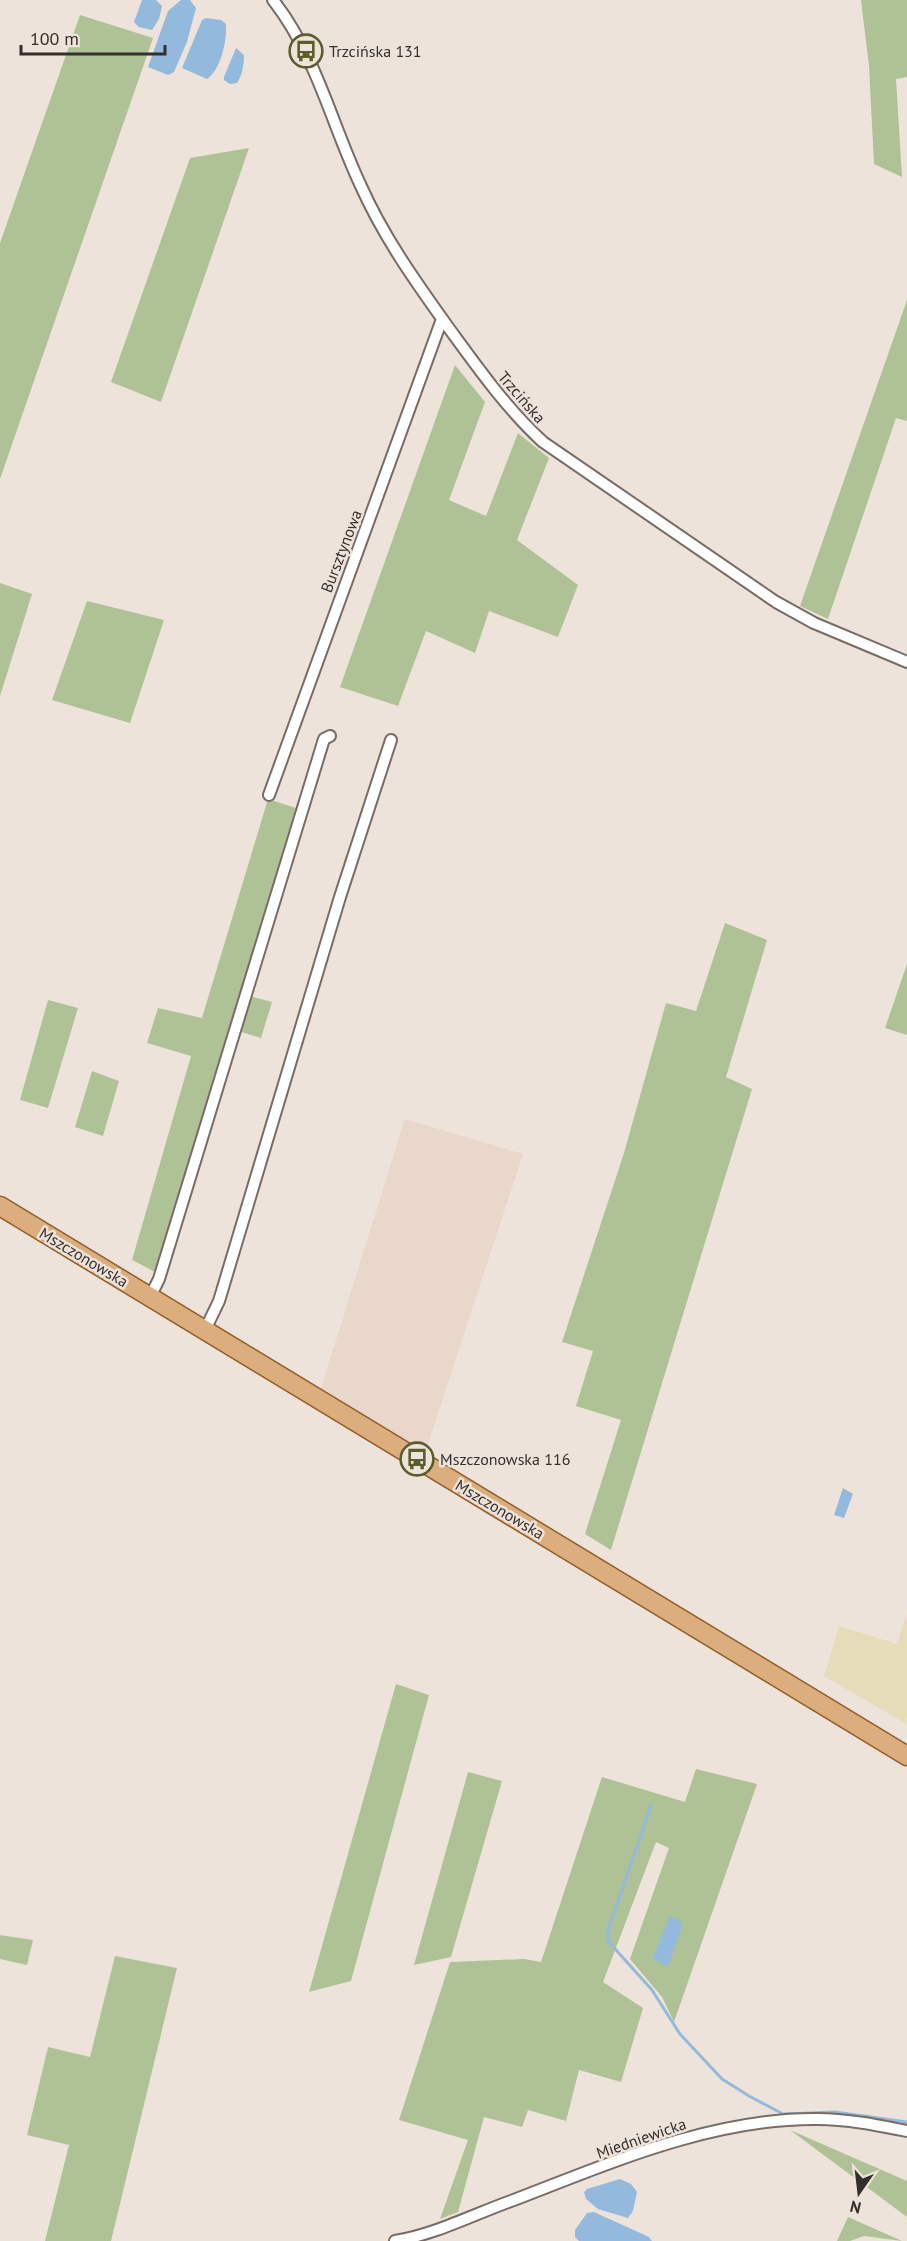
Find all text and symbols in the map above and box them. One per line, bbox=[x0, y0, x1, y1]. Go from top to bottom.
scale bar bbox=[21, 18, 165, 56]
text: 100 m bbox=[30, 27, 79, 50]
bus stop icon: Trzcińska 131 bbox=[288, 33, 324, 69]
place label: Trzcińska 131 bbox=[329, 41, 422, 61]
street label: Trzcińska bbox=[494, 367, 550, 427]
street label: Bursztynowa bbox=[316, 507, 366, 595]
street label: Mszczonowska bbox=[36, 1223, 132, 1291]
bus stop icon: Mszczonowska 116 bbox=[399, 1441, 435, 1477]
place label: Mszczonowska 116 bbox=[440, 1449, 570, 1469]
street label: Mszczonowska bbox=[452, 1475, 548, 1543]
street label: Miedniewicka bbox=[594, 2113, 688, 2163]
north arrow bbox=[829, 2163, 889, 2223]
text: N bbox=[848, 2197, 863, 2219]

